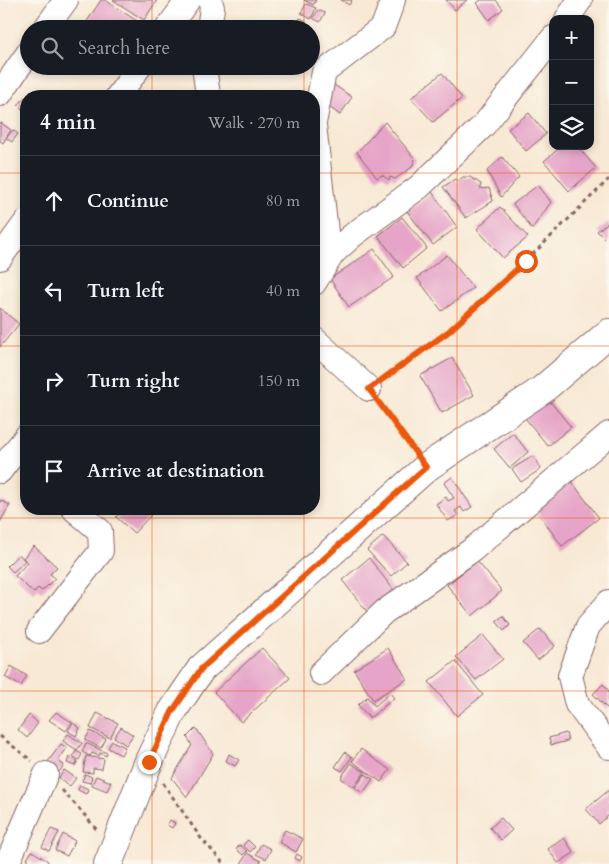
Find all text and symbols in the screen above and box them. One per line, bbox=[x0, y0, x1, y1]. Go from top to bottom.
map controls bbox=[549, 15, 594, 150]
button: + bbox=[549, 15, 594, 60]
search box bbox=[20, 20, 320, 75]
icon: search bbox=[38, 34, 66, 62]
text: Search here bbox=[78, 35, 170, 61]
button: − bbox=[549, 60, 594, 105]
button: layers bbox=[549, 105, 594, 150]
text: 4 min bbox=[40, 108, 96, 137]
text: Walk · 270 m bbox=[208, 112, 300, 134]
icon: ahead bbox=[40, 187, 68, 215]
text: Continue bbox=[87, 188, 169, 214]
text: 80 m bbox=[266, 190, 300, 212]
route start bbox=[515, 250, 538, 273]
icon: left bbox=[40, 277, 68, 305]
text: Turn left bbox=[87, 278, 164, 304]
text: 40 m bbox=[266, 280, 300, 302]
icon: right bbox=[40, 367, 68, 395]
text: Turn right bbox=[87, 368, 179, 394]
text: 150 m bbox=[258, 370, 300, 392]
icon: arrive bbox=[40, 457, 68, 485]
text: Arrive at destination bbox=[87, 458, 264, 484]
route end bbox=[138, 751, 161, 774]

